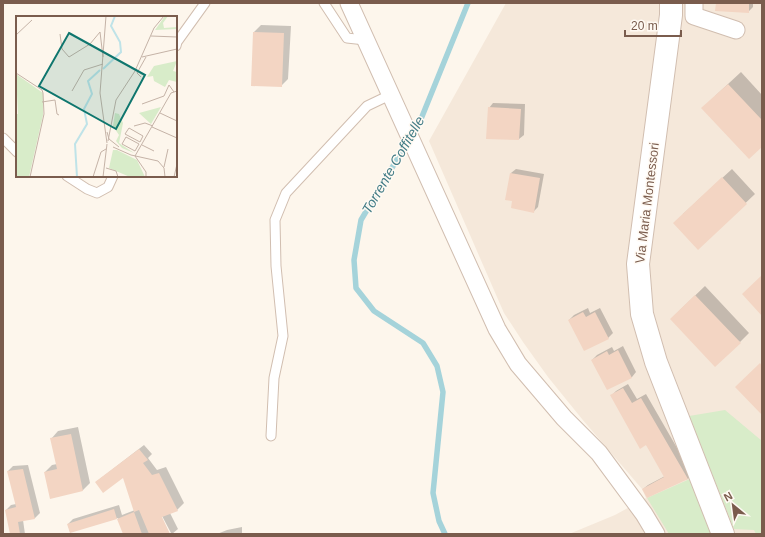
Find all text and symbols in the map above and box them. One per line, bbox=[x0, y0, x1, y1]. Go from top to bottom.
scale bar bbox=[625, 12, 681, 38]
inset map bbox=[16, 16, 177, 177]
text: 20 m bbox=[631, 19, 658, 33]
water label: Torrente Coffitelle bbox=[359, 113, 428, 217]
street label: Via Maria Montessori bbox=[632, 142, 662, 264]
north arrow bbox=[713, 485, 753, 525]
text: N bbox=[722, 489, 735, 503]

